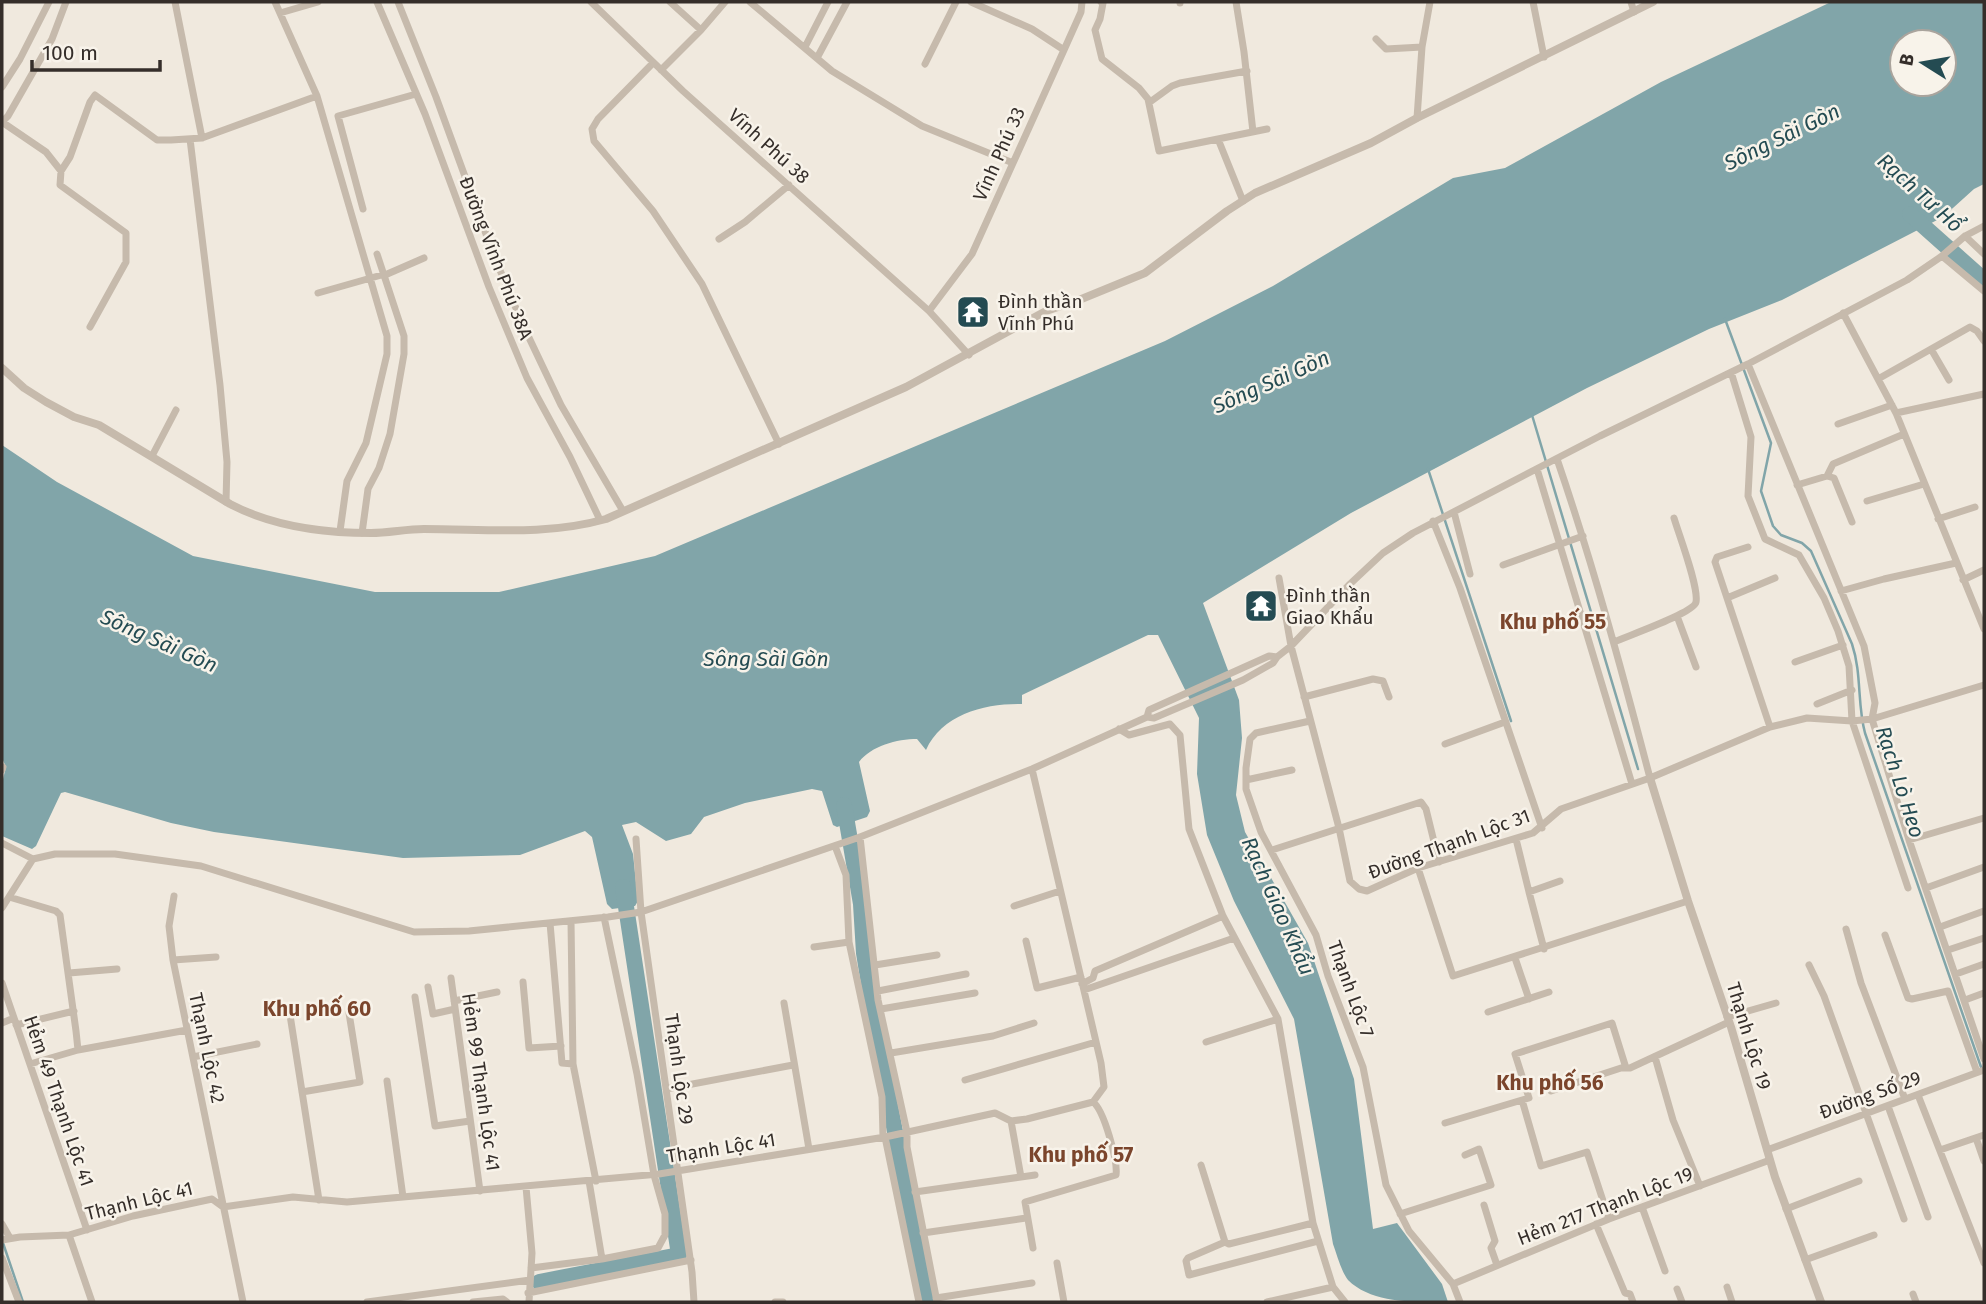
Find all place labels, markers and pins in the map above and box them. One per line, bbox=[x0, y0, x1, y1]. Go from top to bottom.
place label: Đình thần Vĩnh Phú bbox=[998, 290, 1083, 335]
temple icon: Đình thần Vĩnh Phú bbox=[954, 293, 992, 331]
place label: Đình thần Giao Khẩu bbox=[1286, 584, 1374, 629]
temple icon: Đình thần Giao Khẩu bbox=[1242, 587, 1280, 625]

